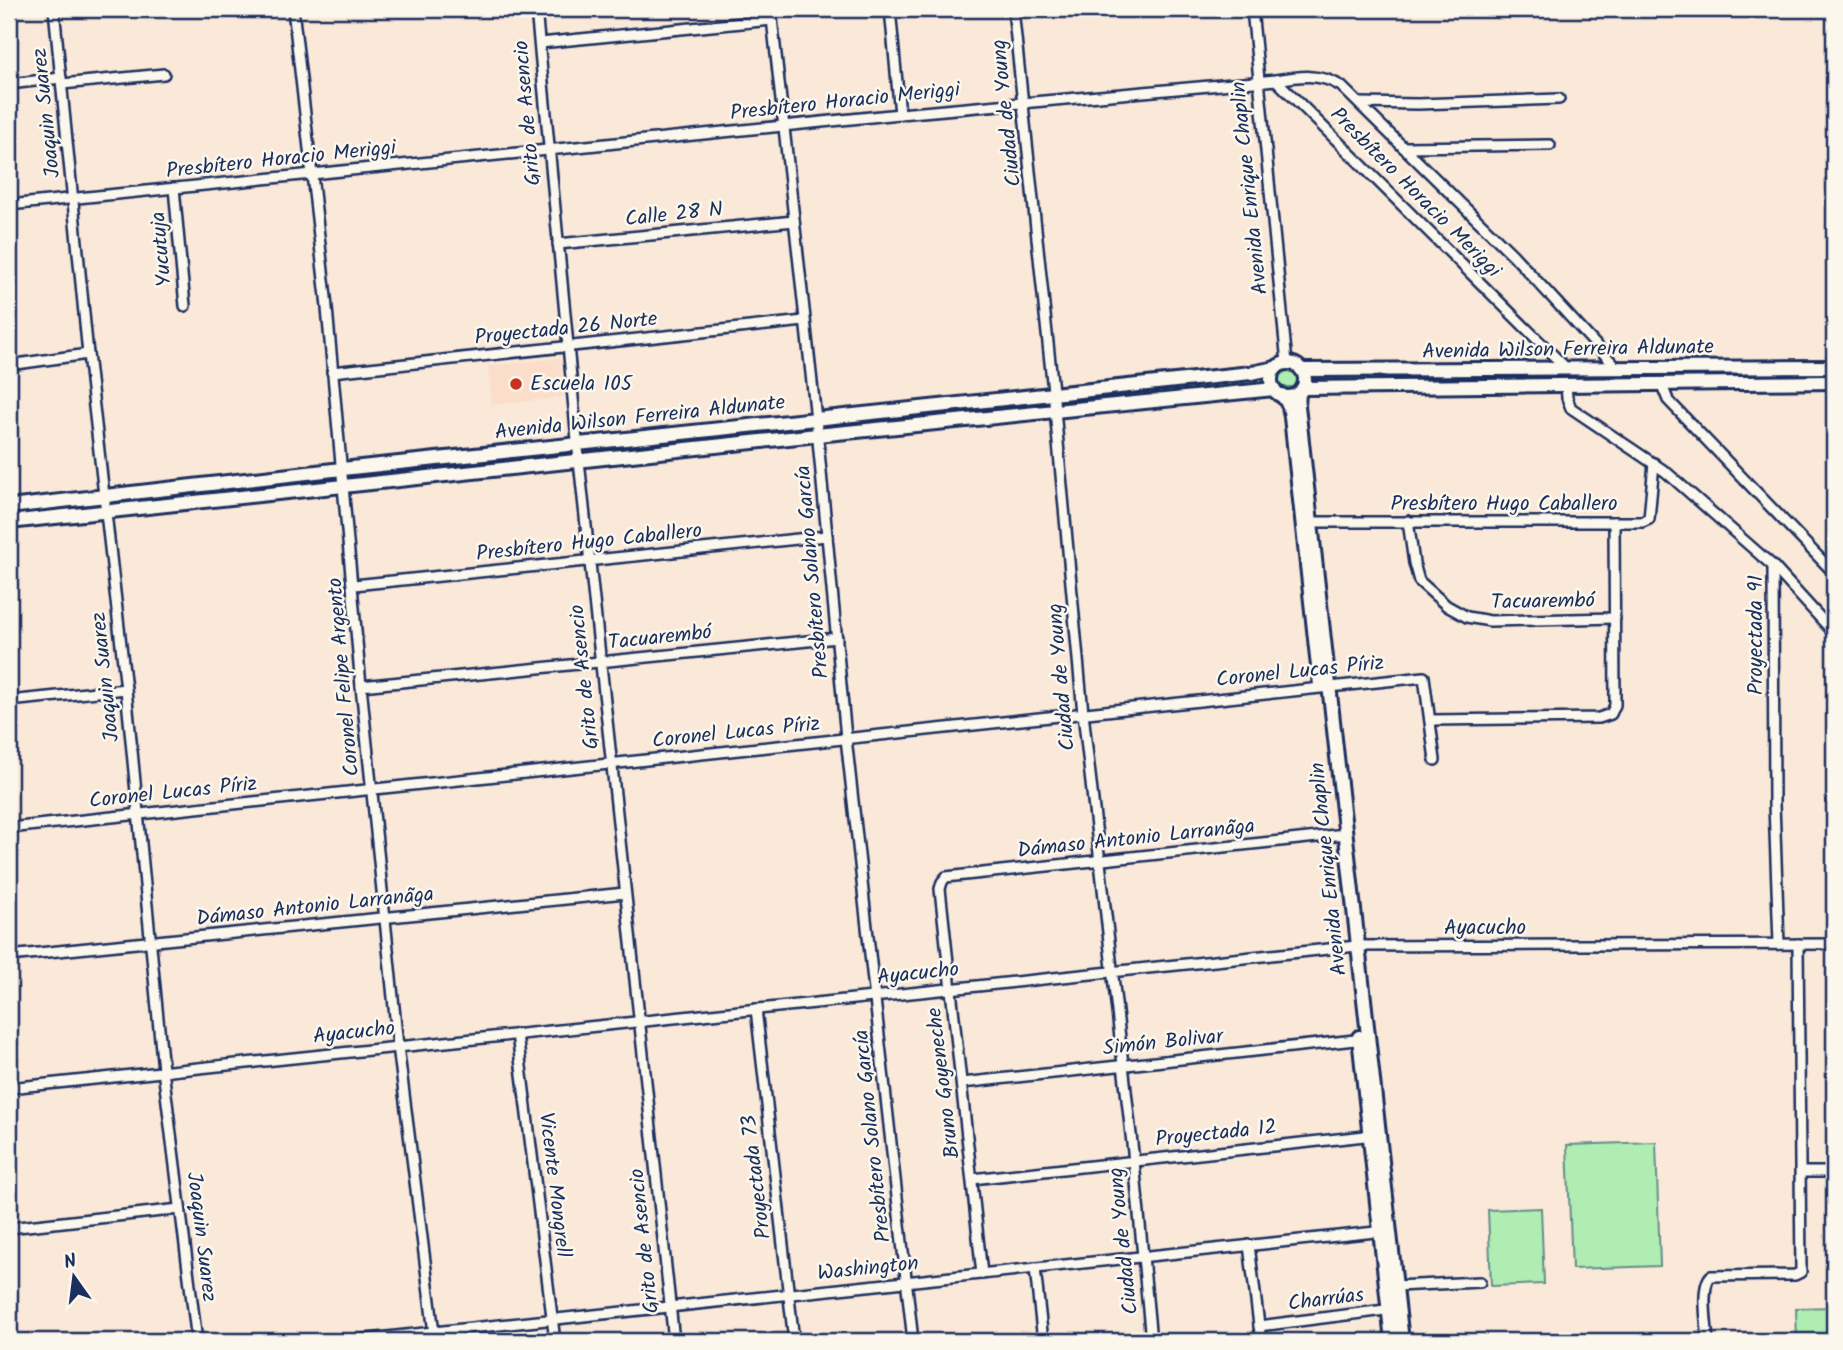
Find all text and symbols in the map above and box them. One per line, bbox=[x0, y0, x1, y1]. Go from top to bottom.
street label: Ciudad de Young bbox=[983, 38, 1031, 188]
street label: Grito de Asencio bbox=[505, 39, 551, 187]
street label: Joaquin Suarez bbox=[24, 46, 70, 180]
street label: Presbítero Horacio Meriggi bbox=[729, 73, 962, 130]
street label: Avenida Enrique Chaplin bbox=[1222, 80, 1278, 296]
street label: Presbítero Horacio Meriggi bbox=[1322, 100, 1509, 287]
street label: Presbítero Horacio Meriggi bbox=[165, 131, 398, 188]
street label: Calle 28 N bbox=[624, 193, 724, 237]
street label: Yucutuja bbox=[142, 210, 182, 288]
street label: Proyectada 26 Norte bbox=[473, 303, 660, 355]
street label: Avenida Wilson Ferreira Aldunate bbox=[1422, 331, 1715, 369]
place label: Escuela 105 bbox=[530, 368, 634, 401]
marker: Escuela 105 bbox=[508, 376, 524, 392]
street label: Avenida Wilson Ferreira Aldunate bbox=[493, 386, 787, 450]
street label: Presbítero Solano García bbox=[787, 464, 839, 680]
street label: Presbítero Hugo Caballero bbox=[1391, 488, 1617, 521]
street label: Presbítero Hugo Caballero bbox=[474, 515, 704, 571]
street label: Proyectada 91 bbox=[1740, 575, 1773, 695]
street label: Coronel Felipe Argento bbox=[319, 576, 369, 778]
street label: Tacuarembó bbox=[1491, 585, 1597, 619]
street label: Ciudad de Young bbox=[1039, 602, 1085, 752]
street label: Grito de Asencio bbox=[561, 603, 609, 751]
street label: Joaquin Suarez bbox=[83, 610, 129, 744]
street label: Tacuarembó bbox=[607, 616, 715, 660]
street label: Coronel Lucas Píriz bbox=[1214, 647, 1386, 697]
street label: Coronel Lucas Píriz bbox=[650, 708, 822, 758]
street label: Avenida Enrique Chaplin bbox=[1301, 761, 1357, 977]
street label: Coronel Lucas Píriz bbox=[87, 768, 259, 818]
street label: Dámaso Antonio Larranãga bbox=[1016, 810, 1256, 868]
street label: Dámaso Antonio Larranãga bbox=[195, 878, 435, 936]
street label: Ayacucho bbox=[1444, 912, 1526, 945]
street label: Ayacucho bbox=[875, 953, 961, 995]
street label: Bruno Goyeneche bbox=[918, 1005, 970, 1160]
street label: Ayacucho bbox=[311, 1012, 397, 1054]
street label: Simón Bolivar bbox=[1101, 1020, 1226, 1066]
street label: Presbítero Solano García bbox=[845, 1028, 901, 1244]
street label: Vicente Mongrell bbox=[529, 1110, 579, 1260]
street label: Proyectada 12 bbox=[1154, 1111, 1278, 1157]
street label: Proyectada 73 bbox=[733, 1113, 781, 1241]
street label: Ciudad de Young bbox=[1100, 1166, 1148, 1316]
street label: Grito de Asencio bbox=[621, 1167, 669, 1315]
street label: Joaquin Suarez bbox=[177, 1170, 225, 1304]
north arrow bbox=[38, 1242, 108, 1312]
text: N bbox=[61, 1246, 80, 1278]
street label: Washington bbox=[816, 1247, 920, 1291]
street label: Charrúas bbox=[1286, 1279, 1366, 1321]

